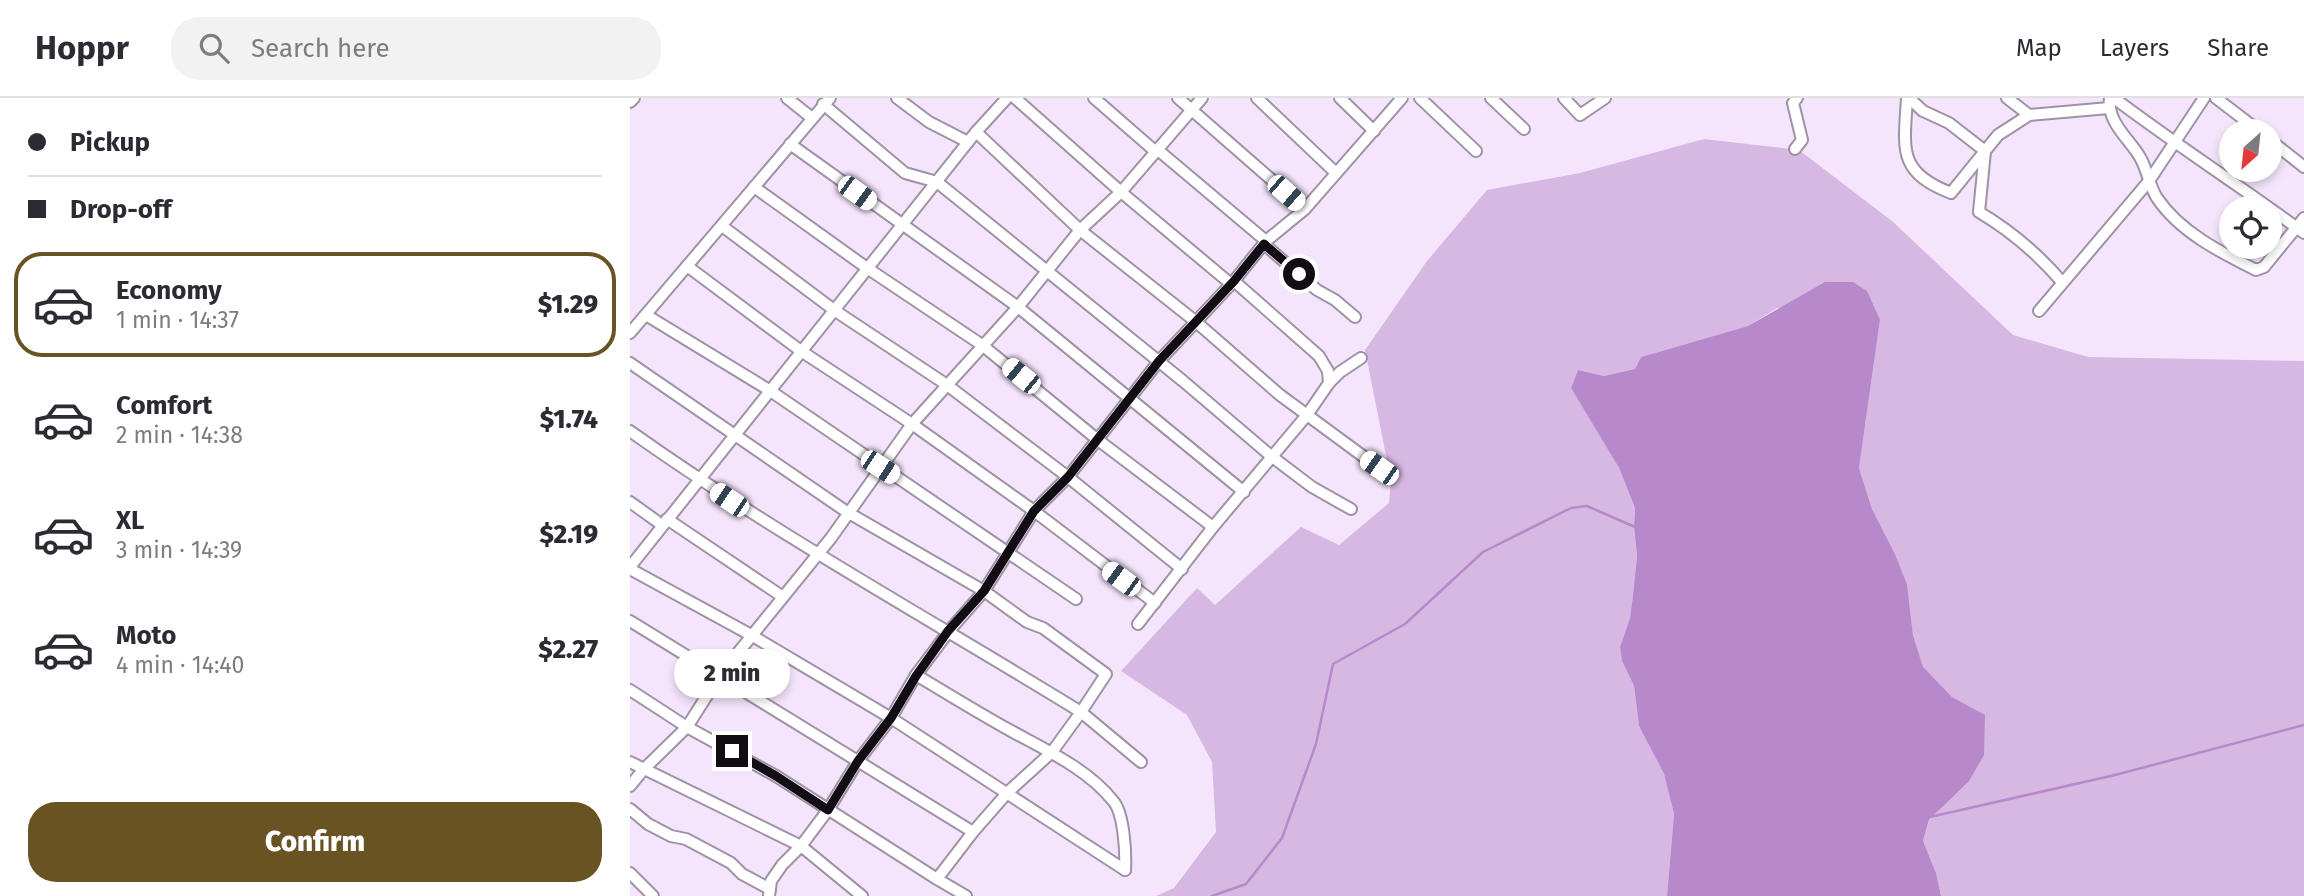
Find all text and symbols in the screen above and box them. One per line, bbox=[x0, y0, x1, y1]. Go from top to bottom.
search box bbox=[171, 17, 661, 80]
text: Hoppr bbox=[35, 28, 129, 68]
icon: search bbox=[195, 29, 233, 67]
text: Search here bbox=[251, 33, 390, 64]
text: Map bbox=[2016, 34, 2062, 62]
text: Layers bbox=[2100, 34, 2169, 62]
text: Share bbox=[2207, 34, 2269, 62]
north arrow bbox=[2219, 119, 2282, 182]
map controls bbox=[2219, 119, 2282, 259]
text: Pickup bbox=[70, 127, 150, 158]
car bbox=[1264, 171, 1309, 215]
car bbox=[834, 172, 881, 214]
text: Drop-off bbox=[70, 194, 172, 225]
button: locate bbox=[2219, 196, 2282, 259]
route start bbox=[1283, 258, 1315, 290]
icon: car bbox=[32, 273, 95, 336]
text: Economy bbox=[116, 275, 222, 306]
text: $1.29 bbox=[538, 289, 598, 320]
text: 1 min · 14:37 bbox=[116, 306, 239, 334]
car bbox=[999, 355, 1044, 397]
icon: car bbox=[32, 388, 95, 451]
text: Comfort bbox=[116, 390, 212, 421]
text: $1.74 bbox=[540, 404, 598, 435]
text: 2 min · 14:38 bbox=[116, 421, 243, 449]
car bbox=[857, 447, 904, 487]
car bbox=[1356, 447, 1403, 489]
car bbox=[706, 480, 753, 520]
icon: car bbox=[32, 503, 95, 566]
text: XL bbox=[116, 505, 144, 536]
text: $2.19 bbox=[539, 519, 598, 550]
text: 3 min · 14:39 bbox=[116, 536, 242, 564]
car bbox=[1098, 558, 1145, 600]
icon: car bbox=[32, 618, 95, 681]
text: Moto bbox=[116, 620, 176, 651]
text: $2.27 bbox=[538, 634, 598, 665]
callout: 2 min bbox=[674, 650, 790, 698]
text: 4 min · 14:40 bbox=[116, 651, 244, 679]
text: 2 min bbox=[704, 659, 760, 687]
route end bbox=[716, 735, 748, 767]
button: Confirm bbox=[28, 802, 602, 882]

